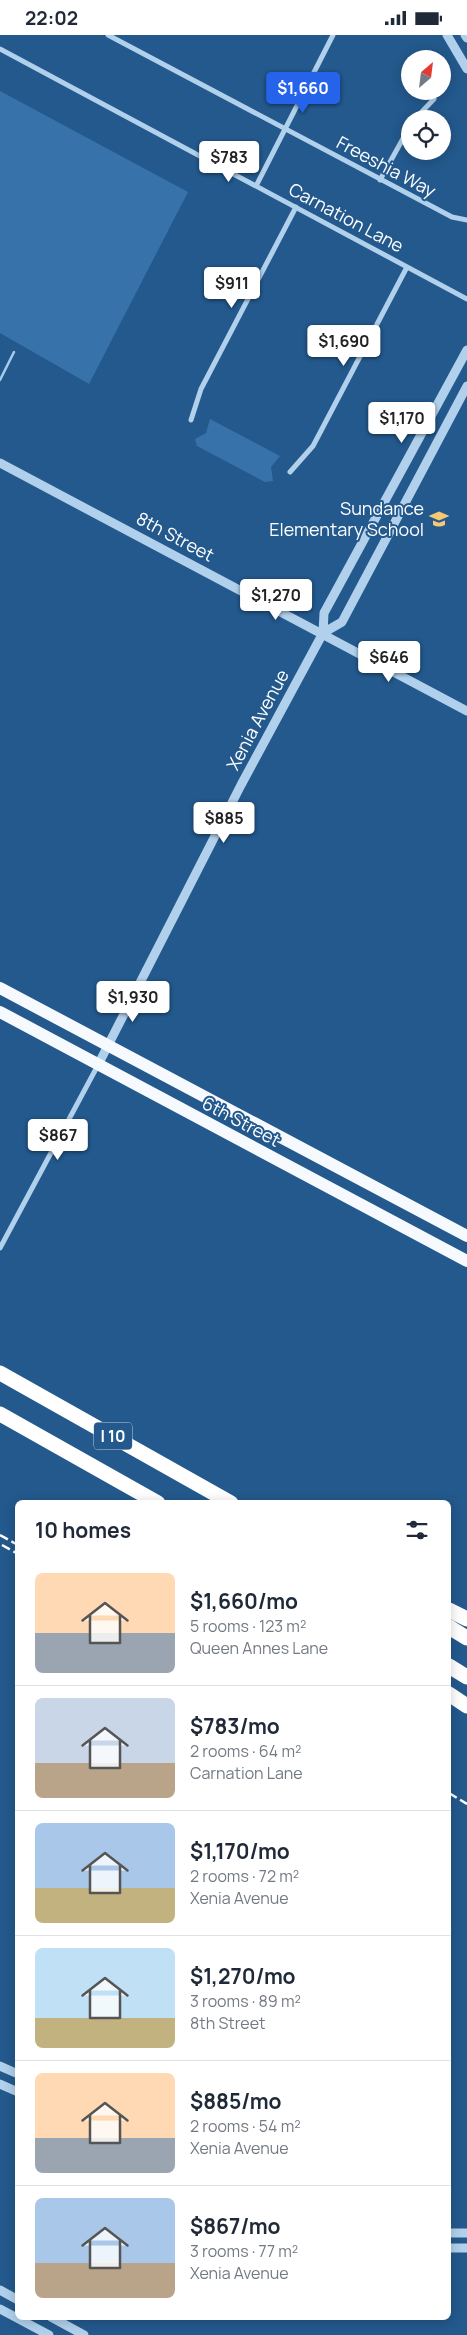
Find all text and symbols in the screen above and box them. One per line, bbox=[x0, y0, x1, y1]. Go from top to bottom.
text: 22:02 bbox=[25, 5, 78, 31]
north arrow bbox=[401, 50, 451, 100]
map controls bbox=[401, 50, 451, 160]
pin: $1,660 bbox=[262, 71, 344, 114]
text: $1,660 bbox=[277, 77, 329, 99]
button: locate bbox=[401, 110, 451, 160]
street label: Freeshia Way bbox=[333, 130, 441, 203]
pin: $783 bbox=[199, 141, 259, 183]
text: $783 bbox=[210, 146, 248, 168]
street label: Carnation Lane bbox=[285, 177, 408, 257]
pin: $911 bbox=[202, 267, 262, 309]
text: $911 bbox=[215, 272, 249, 294]
pin: $1,690 bbox=[303, 325, 385, 367]
text: $1,690 bbox=[318, 330, 370, 352]
pin: $1,170 bbox=[361, 401, 443, 444]
text: $1,170 bbox=[379, 407, 425, 429]
place label: Sundance Elementary School bbox=[269, 496, 424, 541]
street label: 8th Street bbox=[132, 506, 219, 567]
school or university icon: Sundance Elementary School bbox=[428, 508, 450, 530]
pin: $1,270 bbox=[235, 579, 317, 621]
text: $1,270 bbox=[251, 584, 301, 606]
pin: $646 bbox=[359, 641, 419, 683]
text: $646 bbox=[369, 646, 409, 668]
street label: Xenia Avenue bbox=[220, 665, 294, 774]
pin: $885 bbox=[194, 801, 254, 844]
text: $885 bbox=[204, 807, 244, 829]
pin: $1,930 bbox=[92, 981, 174, 1023]
text: $1,930 bbox=[107, 986, 159, 1008]
street label: 6th Street bbox=[198, 1090, 285, 1152]
pin: $867 bbox=[28, 1119, 88, 1161]
text: $867 bbox=[39, 1124, 77, 1146]
road number: I 10 bbox=[94, 1423, 132, 1449]
text: 10 homes bbox=[35, 1516, 131, 1544]
icon: filters bbox=[403, 1516, 431, 1544]
text: $1,660/mo bbox=[190, 1587, 298, 1615]
icon: home bbox=[75, 1593, 135, 1653]
text: 5 rooms · 123 m² bbox=[190, 1615, 306, 1637]
text: Queen Annes Lane bbox=[190, 1637, 328, 1659]
text: $783/mo bbox=[190, 1712, 280, 1740]
icon: home bbox=[75, 1718, 135, 1778]
text: 2 rooms · 64 m² bbox=[190, 1740, 301, 1762]
text: Carnation Lane bbox=[190, 1762, 303, 1784]
text: $1,170/mo bbox=[190, 1837, 290, 1865]
icon: home bbox=[75, 1843, 135, 1903]
text: 2 rooms · 72 m² bbox=[190, 1865, 299, 1887]
text: Xenia Avenue bbox=[190, 1887, 289, 1909]
text: $1,270/mo bbox=[190, 1962, 296, 1990]
icon: home bbox=[75, 1968, 135, 2028]
text: 3 rooms · 89 m² bbox=[190, 1990, 301, 2012]
text: 8th Street bbox=[190, 2012, 265, 2034]
text: $885/mo bbox=[190, 2087, 281, 2115]
icon: home bbox=[75, 2093, 135, 2153]
text: 2 rooms · 54 m² bbox=[190, 2115, 301, 2137]
text: Xenia Avenue bbox=[190, 2137, 289, 2159]
text: $867/mo bbox=[190, 2212, 280, 2240]
icon: home bbox=[75, 2218, 135, 2278]
text: 3 rooms · 77 m² bbox=[190, 2240, 298, 2262]
text: Xenia Avenue bbox=[190, 2262, 289, 2284]

